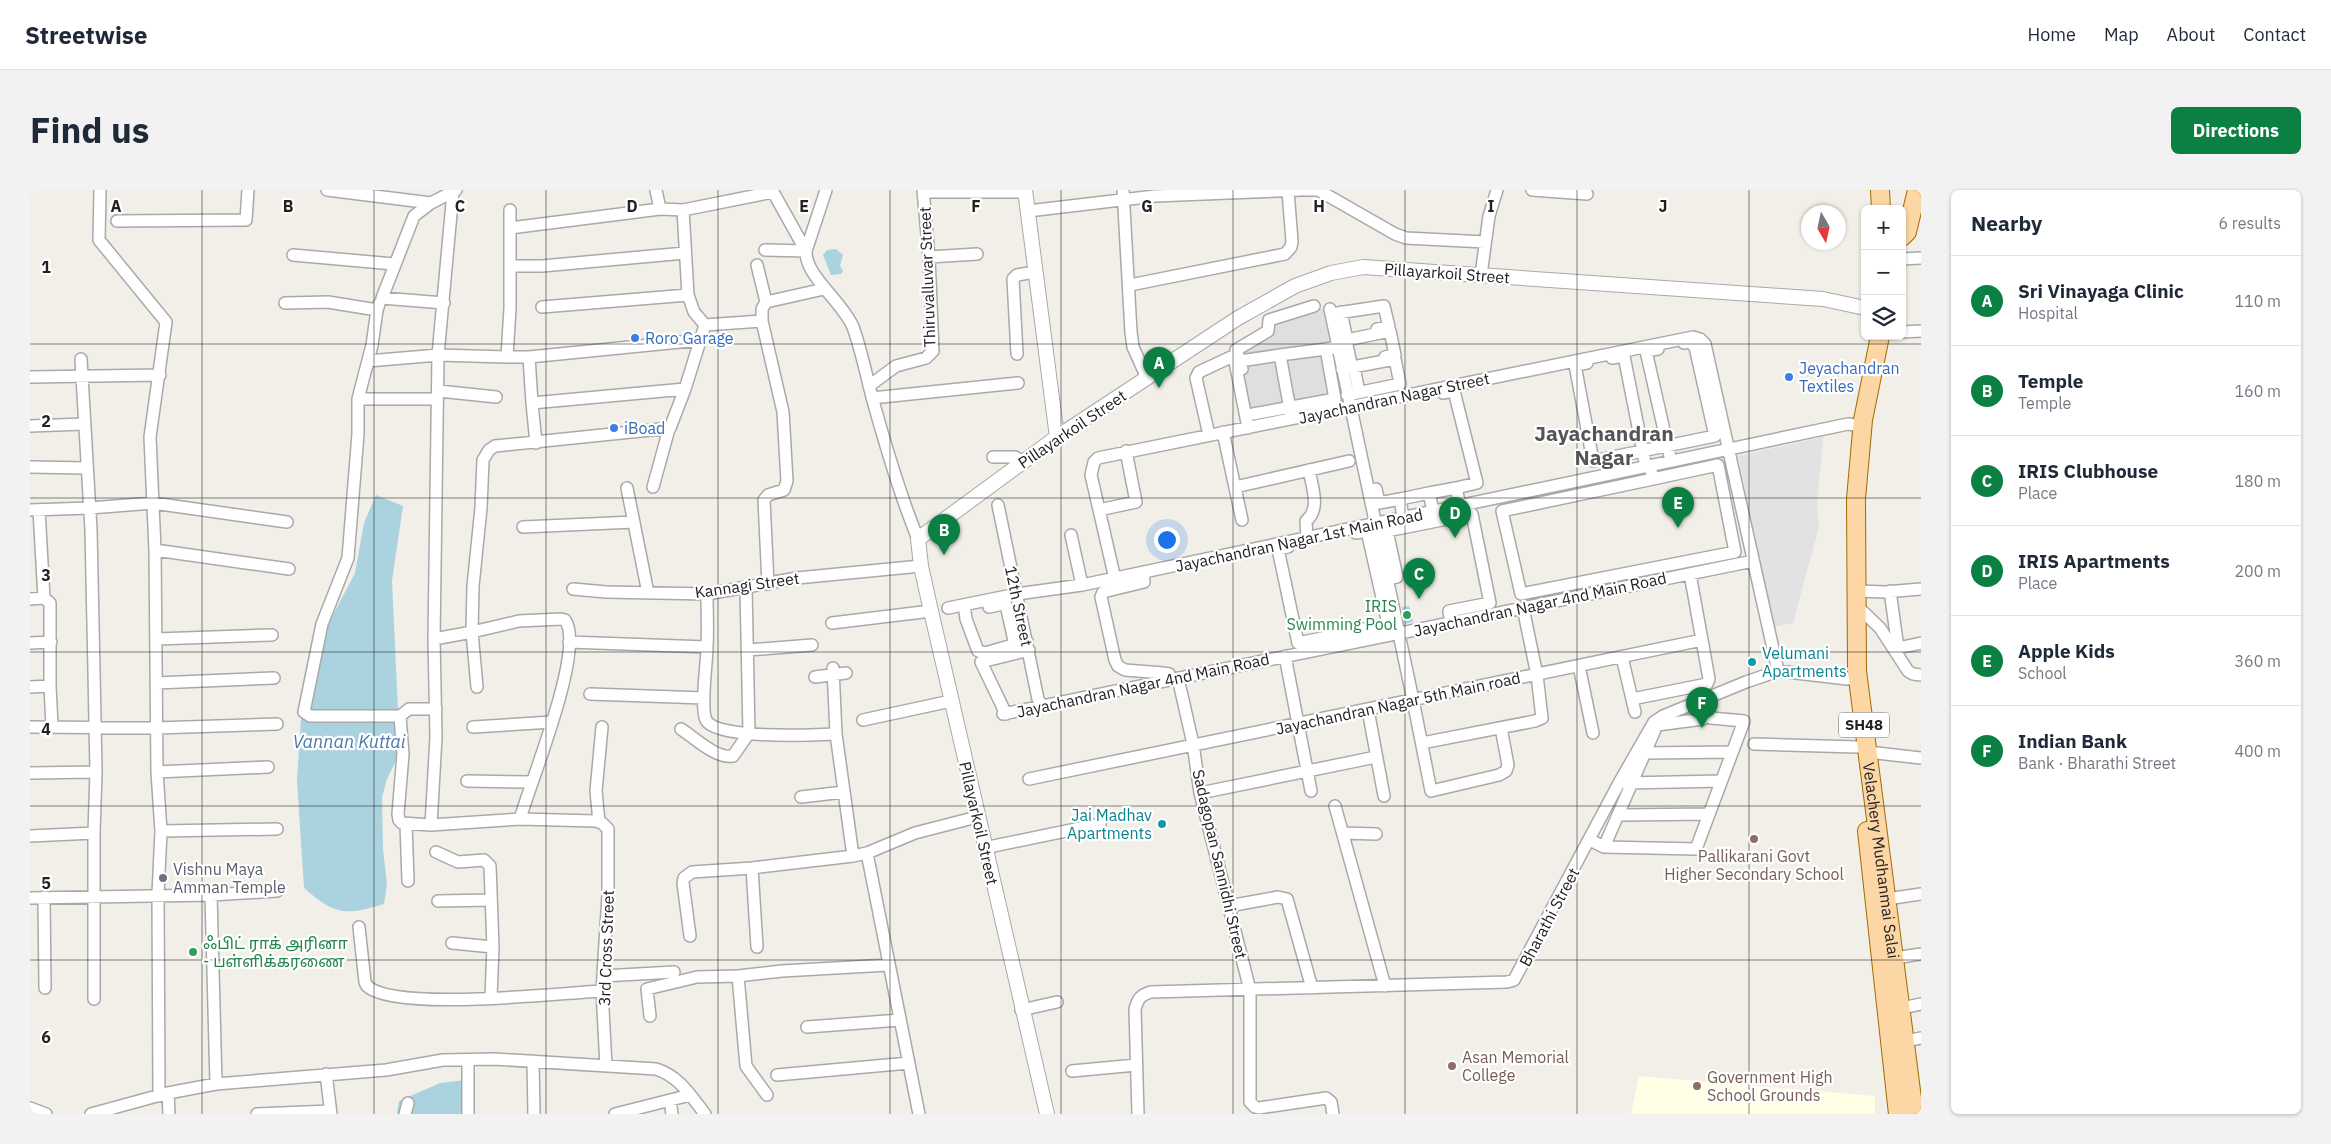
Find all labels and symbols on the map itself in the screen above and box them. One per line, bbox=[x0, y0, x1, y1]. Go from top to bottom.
text: A bbox=[111, 196, 122, 216]
text: B bbox=[283, 196, 294, 216]
text: C bbox=[455, 196, 465, 216]
text: D bbox=[626, 196, 638, 216]
text: E bbox=[799, 196, 809, 216]
text: F bbox=[971, 196, 981, 216]
text: G bbox=[1141, 196, 1153, 216]
text: H bbox=[1313, 196, 1325, 216]
text: I bbox=[1488, 196, 1495, 216]
text: J bbox=[1659, 196, 1667, 216]
north arrow bbox=[1801, 205, 1846, 250]
street label: Thiruvalluvar Street bbox=[915, 206, 939, 348]
text: 1 bbox=[41, 257, 51, 277]
street label: Pillayarkoil Street bbox=[1383, 259, 1511, 287]
place label: Roro Garage bbox=[645, 328, 734, 348]
marker: Roro Garage bbox=[629, 332, 641, 344]
pin: A bbox=[1143, 347, 1175, 388]
place label: Jeyachandran Textiles bbox=[1799, 358, 1900, 396]
street label: Jayachandran Nagar Street bbox=[1297, 368, 1491, 428]
marker: Jeyachandran Textiles bbox=[1783, 371, 1795, 383]
street label: Pillayarkoil Street bbox=[1014, 385, 1130, 473]
text: 2 bbox=[41, 411, 51, 431]
place label: iBoad bbox=[624, 418, 665, 438]
district label: Jayachandran Nagar bbox=[1534, 419, 1674, 471]
marker: iBoad bbox=[608, 422, 620, 434]
pin: E bbox=[1662, 487, 1694, 528]
pin: D bbox=[1439, 497, 1471, 538]
street label: Jayachandran Nagar 1st Main Road bbox=[1173, 504, 1425, 576]
pin: B bbox=[928, 514, 960, 555]
your location bbox=[1154, 527, 1180, 553]
pin: C bbox=[1403, 558, 1435, 599]
street label: 12th Street bbox=[1001, 564, 1037, 648]
text: 3 bbox=[41, 565, 51, 585]
street label: Jayachandran Nagar 4nd Main Road bbox=[1412, 567, 1668, 641]
street label: Kannagi Street bbox=[693, 568, 801, 602]
place label: IRIS Swimming Pool bbox=[1287, 596, 1397, 634]
marker: IRIS Swimming Pool bbox=[1401, 609, 1413, 621]
place label: Velumani Apartments bbox=[1762, 643, 1847, 681]
street label: Jayachandran Nagar 4nd Main Road bbox=[1015, 648, 1271, 722]
marker: Velumani Apartments bbox=[1746, 656, 1758, 668]
street label: Jayachandran Nagar 5th Main road bbox=[1274, 667, 1522, 739]
pin: F bbox=[1686, 687, 1718, 728]
road number: SH48 bbox=[1839, 712, 1889, 738]
text: 4 bbox=[41, 719, 51, 739]
water label: Vannan Kuttai bbox=[292, 730, 406, 753]
street label: Pillayarkoil Street bbox=[955, 759, 1003, 887]
street label: Velachery Mudhanmai Salai bbox=[1859, 761, 1904, 960]
street label: Sadagopan Sannidhi Street bbox=[1188, 767, 1252, 961]
place label: Jai Madhav Apartments bbox=[1067, 805, 1152, 843]
marker: Jai Madhav Apartments bbox=[1156, 818, 1168, 830]
marker: Pallikarani Govt Higher Secondary School bbox=[1748, 833, 1760, 845]
place label: Pallikarani Govt Higher Secondary School bbox=[1664, 846, 1844, 884]
place label: Vishnu Maya Amman Temple bbox=[173, 859, 286, 897]
street label: Bharathi Street bbox=[1515, 864, 1583, 970]
marker: Vishnu Maya Amman Temple bbox=[157, 872, 169, 884]
text: 5 bbox=[41, 873, 51, 893]
street label: 3rd Cross Street bbox=[594, 890, 618, 1006]
place label: ஃபிட் ராக் அரினா - பள்ளிக்கரணை bbox=[203, 933, 348, 971]
marker: ஃபிட் ராக் அரினா - பள்ளிக்கரணை bbox=[187, 946, 199, 958]
text: 6 bbox=[41, 1027, 51, 1047]
place label: Asan Memorial College bbox=[1462, 1047, 1569, 1085]
marker: Asan Memorial College bbox=[1446, 1060, 1458, 1072]
place label: Government High School Grounds bbox=[1707, 1067, 1833, 1105]
marker: Government High School Grounds bbox=[1691, 1080, 1703, 1092]

